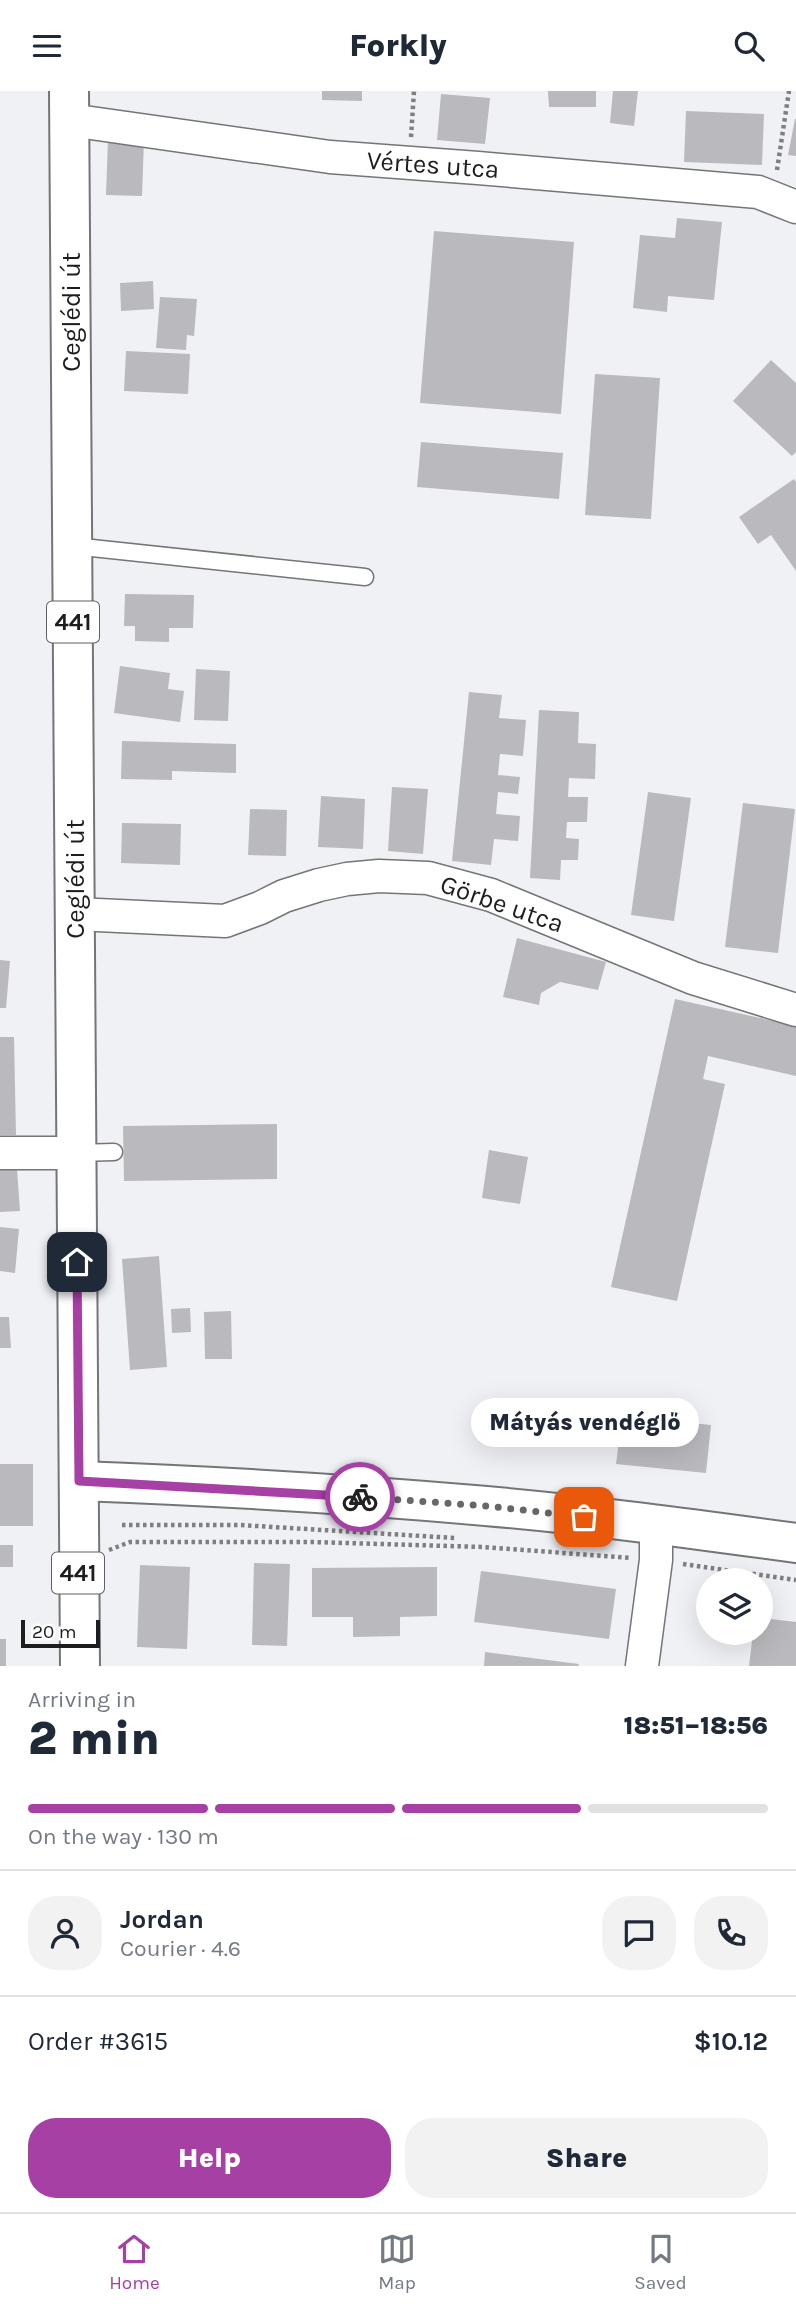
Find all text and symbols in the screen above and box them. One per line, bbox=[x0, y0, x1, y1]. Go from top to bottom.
icon: menu bbox=[28, 27, 66, 65]
text: Forkly bbox=[349, 27, 447, 64]
icon: search bbox=[730, 27, 768, 65]
street label: Vértes utca bbox=[366, 145, 500, 185]
street label: Ceglédi út bbox=[56, 252, 87, 372]
road number: 441 bbox=[47, 601, 99, 643]
street label: Ceglédi út bbox=[60, 819, 91, 939]
street label: Görbe utca bbox=[436, 868, 568, 940]
pin bbox=[47, 1232, 107, 1292]
icon: home bbox=[58, 1243, 96, 1281]
callout: Mátyás vendéglő bbox=[470, 1398, 698, 1447]
text: Mátyás vendéglő bbox=[489, 1409, 681, 1436]
courier bbox=[325, 1462, 395, 1532]
icon: bike bbox=[341, 1478, 379, 1516]
pin bbox=[554, 1487, 614, 1547]
icon: bag bbox=[565, 1498, 603, 1536]
road number: 441 bbox=[52, 1553, 104, 1593]
map controls bbox=[696, 1568, 773, 1645]
button: layers bbox=[696, 1568, 773, 1645]
scale bar bbox=[21, 1617, 100, 1649]
text: 20 m bbox=[32, 1621, 77, 1643]
text: Arriving in bbox=[28, 1686, 136, 1713]
text: 18:51–18:56 bbox=[624, 1710, 768, 1741]
text: 2 min bbox=[28, 1712, 160, 1766]
text: On the way · 130 m bbox=[28, 1823, 219, 1850]
button: person bbox=[28, 1896, 102, 1970]
button: chat bbox=[602, 1896, 676, 1970]
button: phone bbox=[694, 1896, 768, 1970]
text: Jordan bbox=[120, 1904, 204, 1935]
text: Courier · 4.6 bbox=[120, 1935, 241, 1962]
text: Order #3615 bbox=[28, 2026, 168, 2057]
text: $10.12 bbox=[694, 2026, 768, 2057]
button: Help bbox=[28, 2118, 391, 2198]
button: Share bbox=[405, 2118, 768, 2198]
tab: Home bbox=[109, 2230, 160, 2294]
tab: Map bbox=[378, 2230, 416, 2294]
tab: Saved bbox=[634, 2230, 687, 2294]

